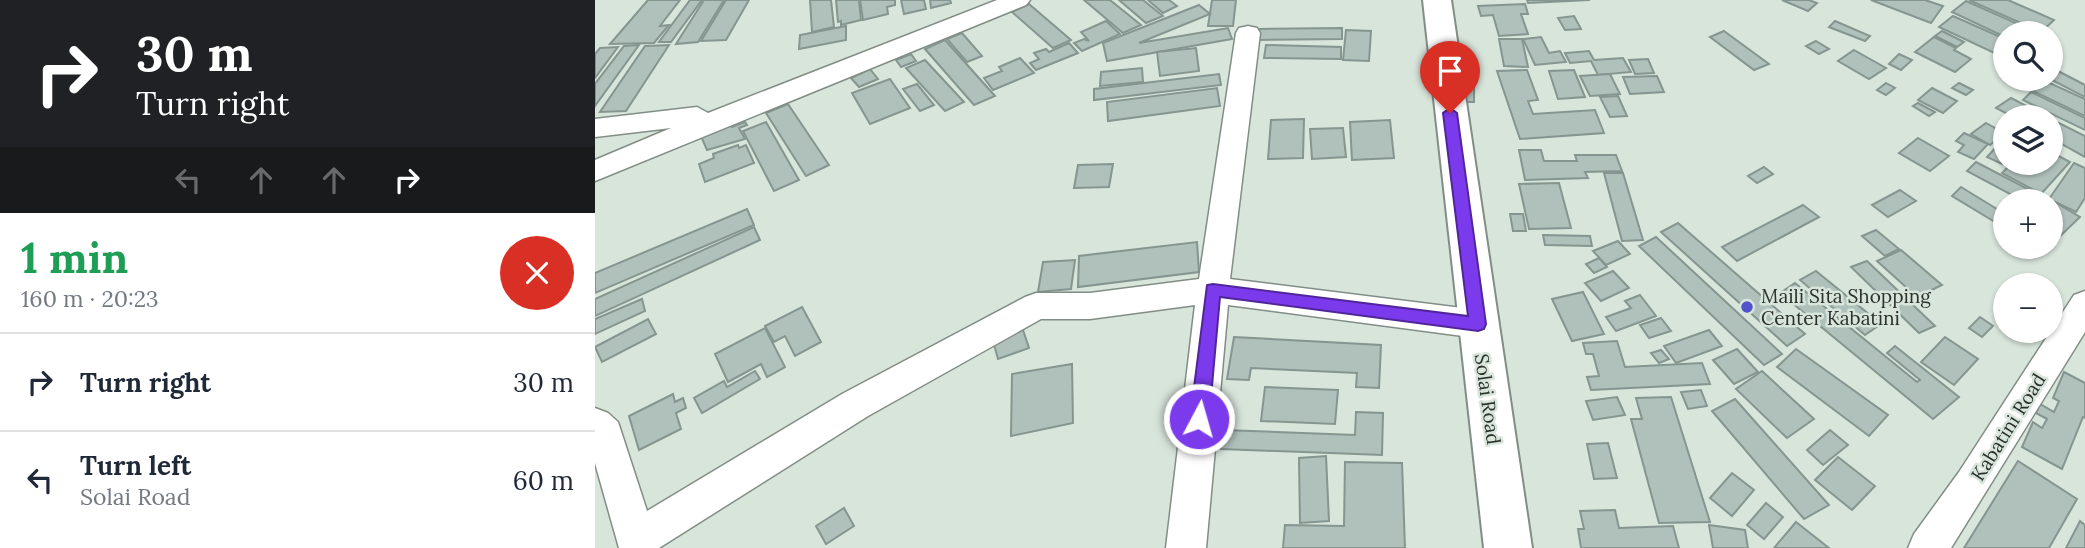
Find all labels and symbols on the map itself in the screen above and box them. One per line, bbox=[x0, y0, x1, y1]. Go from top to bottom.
pin bbox=[1420, 41, 1480, 113]
place label: Maili Sita Shopping Center Kabatini bbox=[1761, 284, 1931, 330]
marker: Maili Sita Shopping Center Kabatini bbox=[1739, 299, 1755, 315]
street label: Solai Road bbox=[1470, 352, 1506, 446]
street label: Kabatini Road bbox=[1965, 369, 2051, 485]
position arrow bbox=[1162, 382, 1236, 456]

